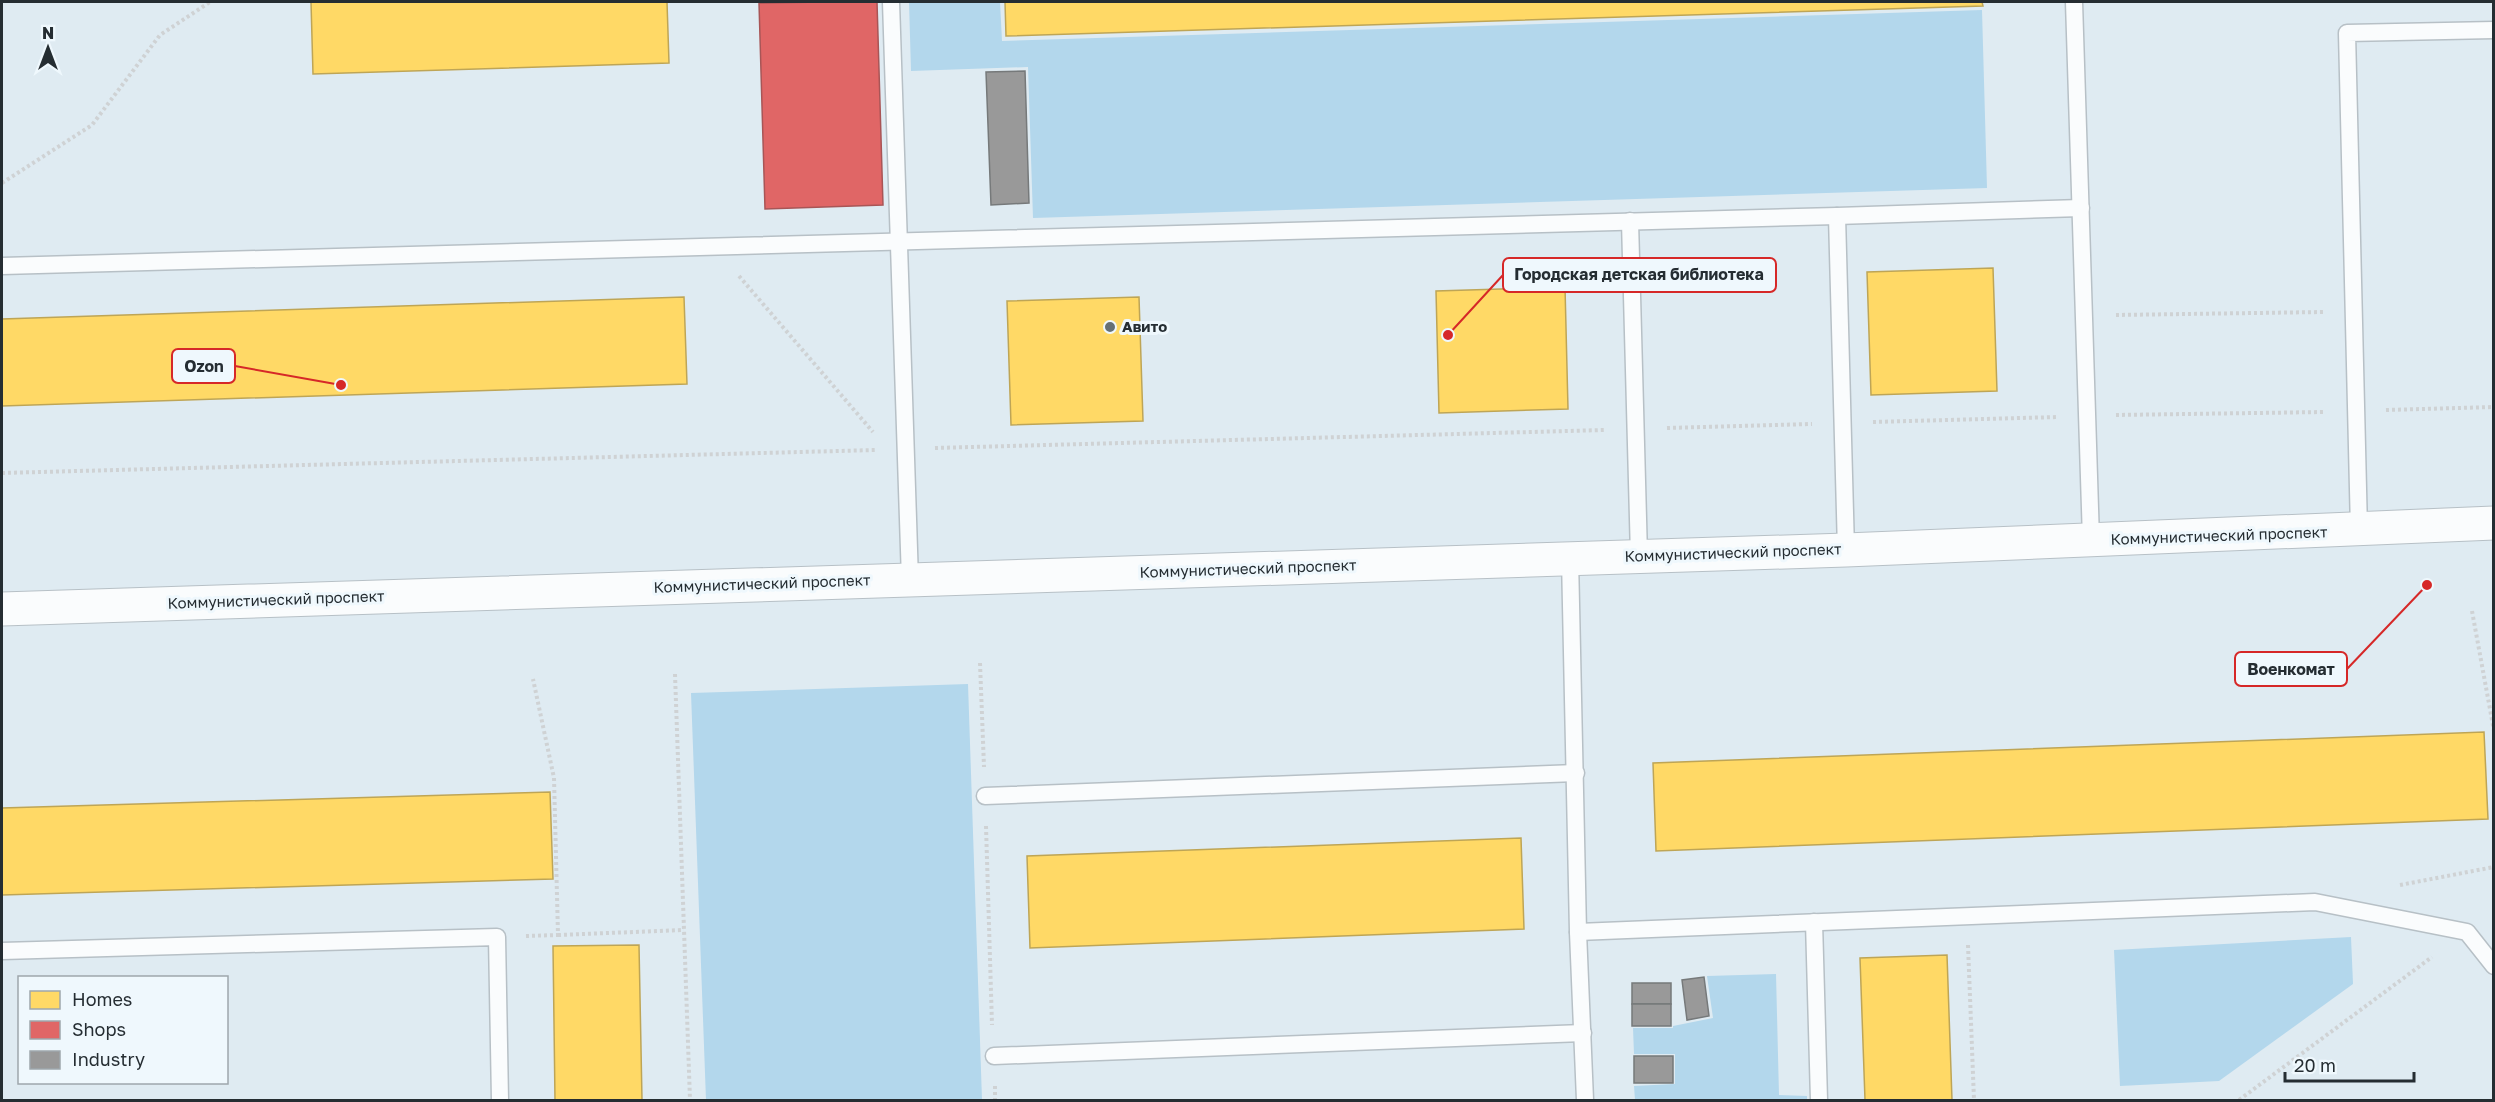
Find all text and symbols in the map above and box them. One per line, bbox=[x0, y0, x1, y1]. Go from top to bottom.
north arrow bbox=[18, 18, 78, 78]
text: N bbox=[42, 23, 54, 43]
callout: Городская детская библиотека bbox=[1503, 258, 1776, 292]
text: Городская детская библиотека bbox=[1514, 264, 1764, 284]
place label: Авито bbox=[1122, 317, 1167, 335]
marker: Авито bbox=[1103, 320, 1117, 334]
callout: Ozon bbox=[172, 349, 235, 383]
text: Ozon bbox=[184, 356, 224, 376]
street label: Коммунистический проспект bbox=[2110, 522, 2328, 548]
street label: Коммунистический проспект bbox=[1624, 539, 1842, 565]
street label: Коммунистический проспект bbox=[1139, 555, 1357, 581]
street label: Коммунистический проспект bbox=[653, 570, 871, 596]
street label: Коммунистический проспект bbox=[167, 586, 385, 612]
callout: Военкомат bbox=[2235, 652, 2347, 686]
text: Военкомат bbox=[2247, 659, 2335, 679]
legend bbox=[18, 976, 228, 1084]
text: Homes bbox=[72, 988, 132, 1010]
text: Shops bbox=[72, 1018, 126, 1040]
scale bar bbox=[2285, 1045, 2414, 1083]
text: Industry bbox=[72, 1048, 145, 1070]
text: 20 m bbox=[2294, 1054, 2336, 1076]

